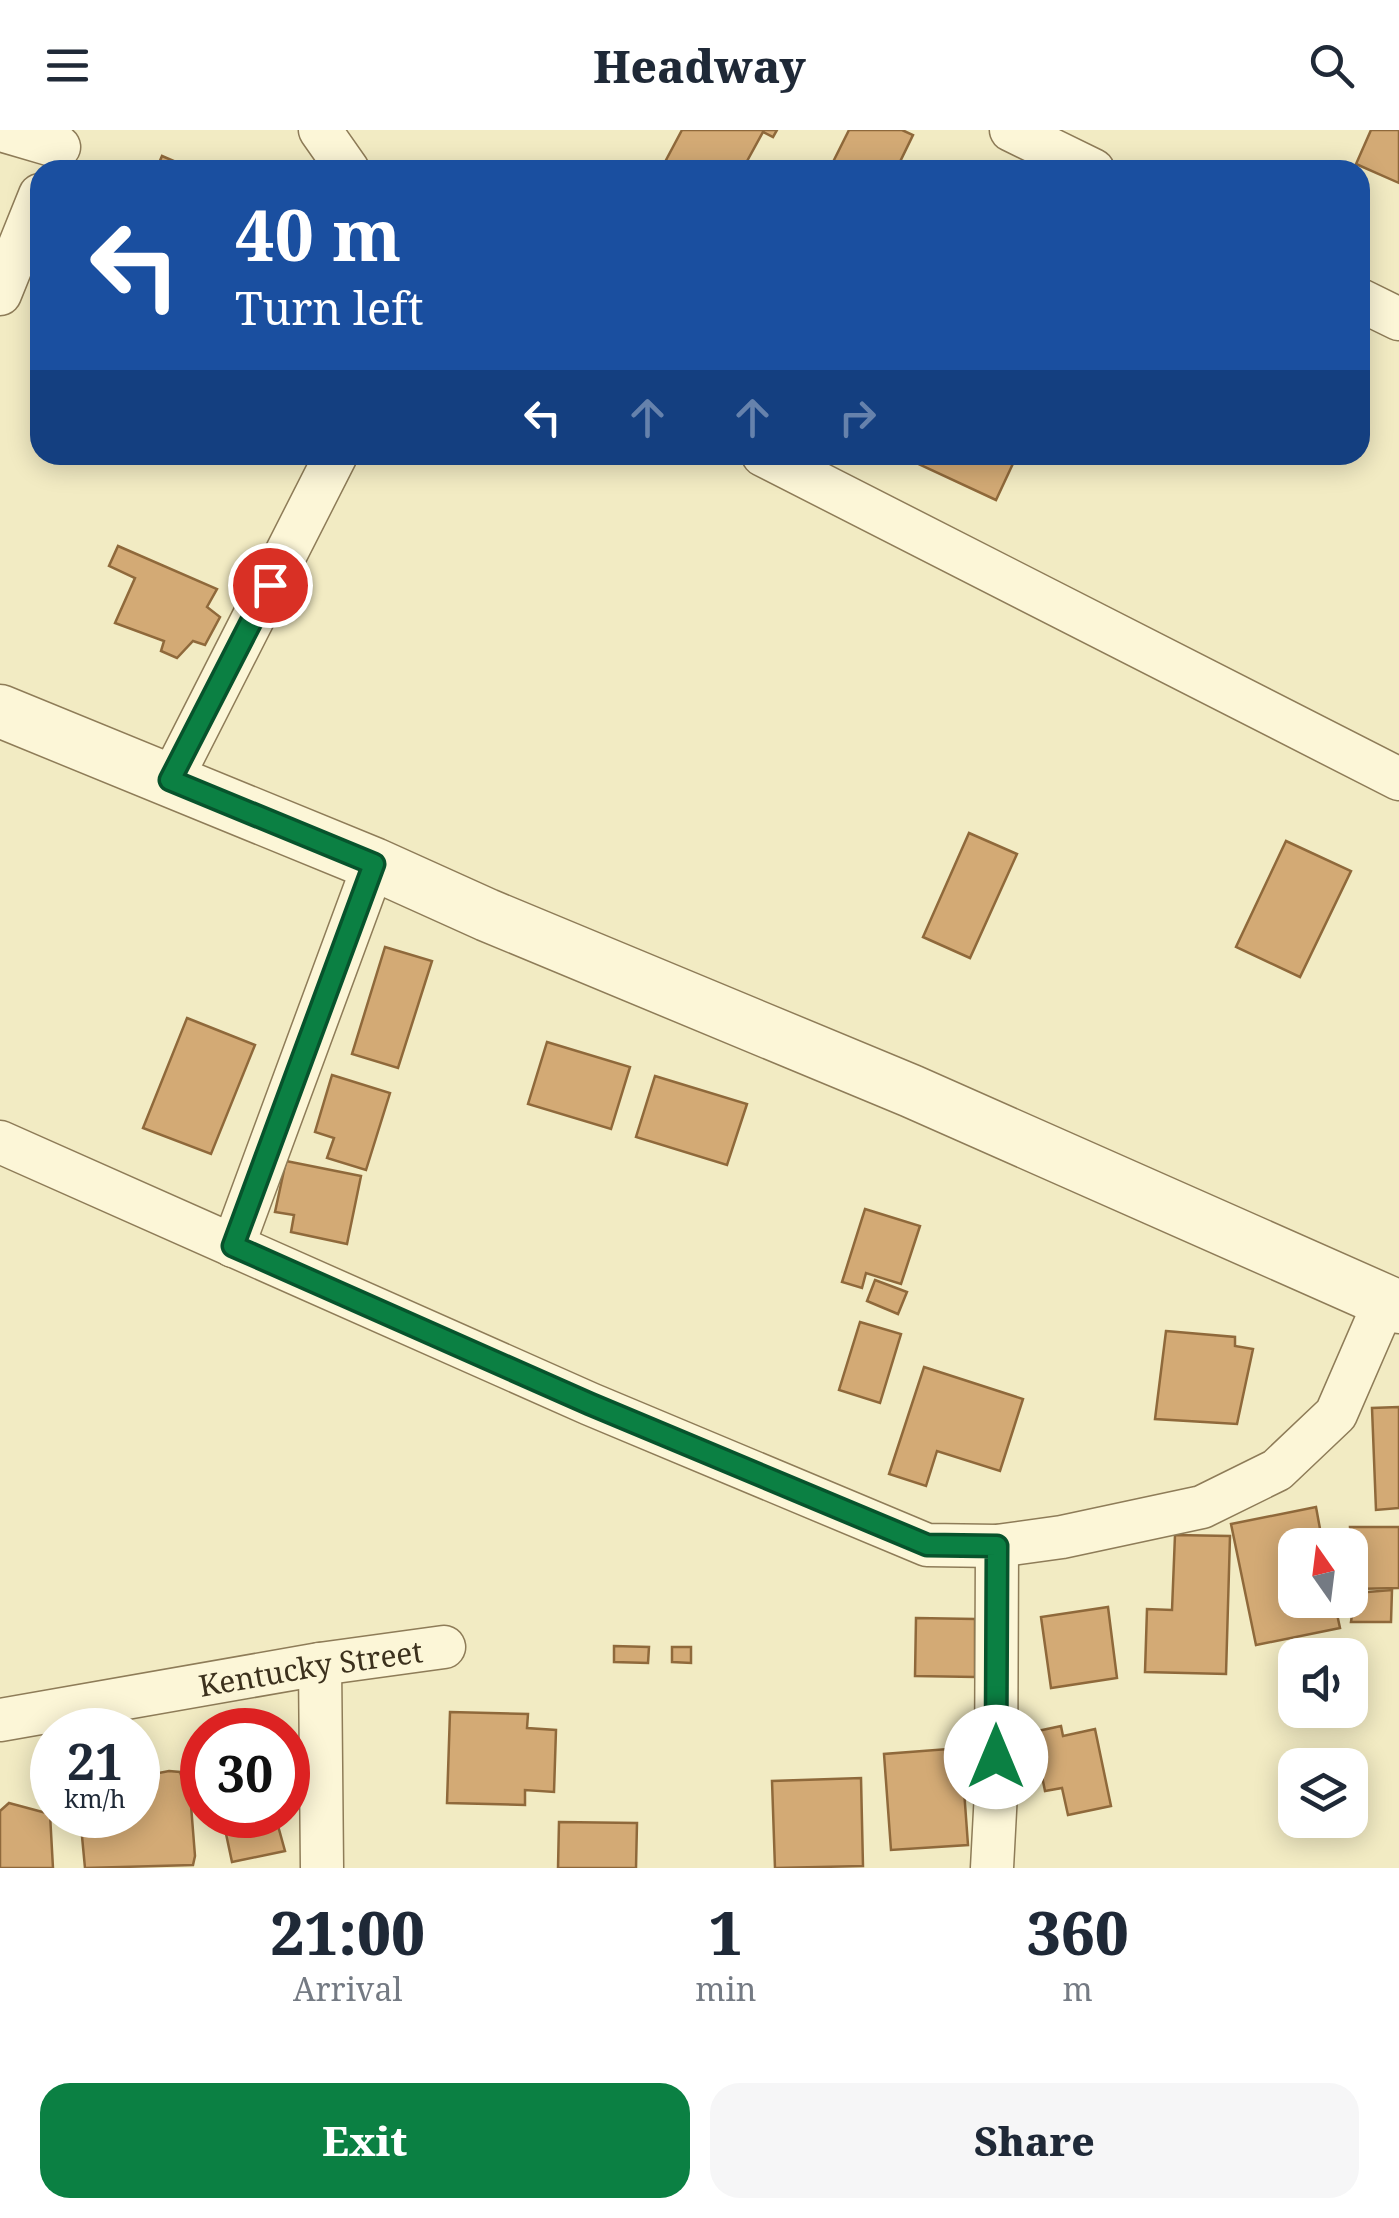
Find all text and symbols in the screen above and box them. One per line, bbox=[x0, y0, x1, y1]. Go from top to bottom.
text: Headway bbox=[593, 35, 806, 96]
icon: menu bbox=[40, 38, 95, 93]
icon: search bbox=[1304, 38, 1359, 93]
text: 40 m bbox=[235, 186, 401, 282]
icon: left bbox=[70, 200, 200, 330]
text: Turn left bbox=[235, 277, 424, 338]
icon: left bbox=[515, 390, 570, 445]
icon: ahead bbox=[620, 390, 675, 445]
icon: ahead bbox=[725, 390, 780, 445]
icon: right bbox=[830, 390, 885, 445]
pin bbox=[228, 543, 313, 628]
icon: arrive bbox=[243, 558, 298, 613]
north arrow bbox=[1278, 1528, 1368, 1618]
map controls bbox=[1278, 1528, 1368, 1838]
street label: Kentucky Street bbox=[195, 1630, 425, 1705]
button: sound bbox=[1278, 1638, 1368, 1728]
position arrow bbox=[944, 1705, 1048, 1809]
speed limit sign: 30 bbox=[180, 1708, 310, 1838]
text: 21 bbox=[67, 1727, 123, 1795]
button: layers bbox=[1278, 1748, 1368, 1838]
text: km/h bbox=[64, 1781, 126, 1815]
text: 21:00 bbox=[270, 1891, 425, 1973]
text: 1 bbox=[709, 1891, 743, 1973]
text: 360 bbox=[1027, 1891, 1129, 1973]
text: Arrival bbox=[293, 1967, 402, 2010]
text: min bbox=[695, 1967, 756, 2010]
text: m bbox=[1063, 1967, 1093, 2010]
button: Exit bbox=[40, 2083, 690, 2198]
button: Share bbox=[710, 2083, 1359, 2198]

